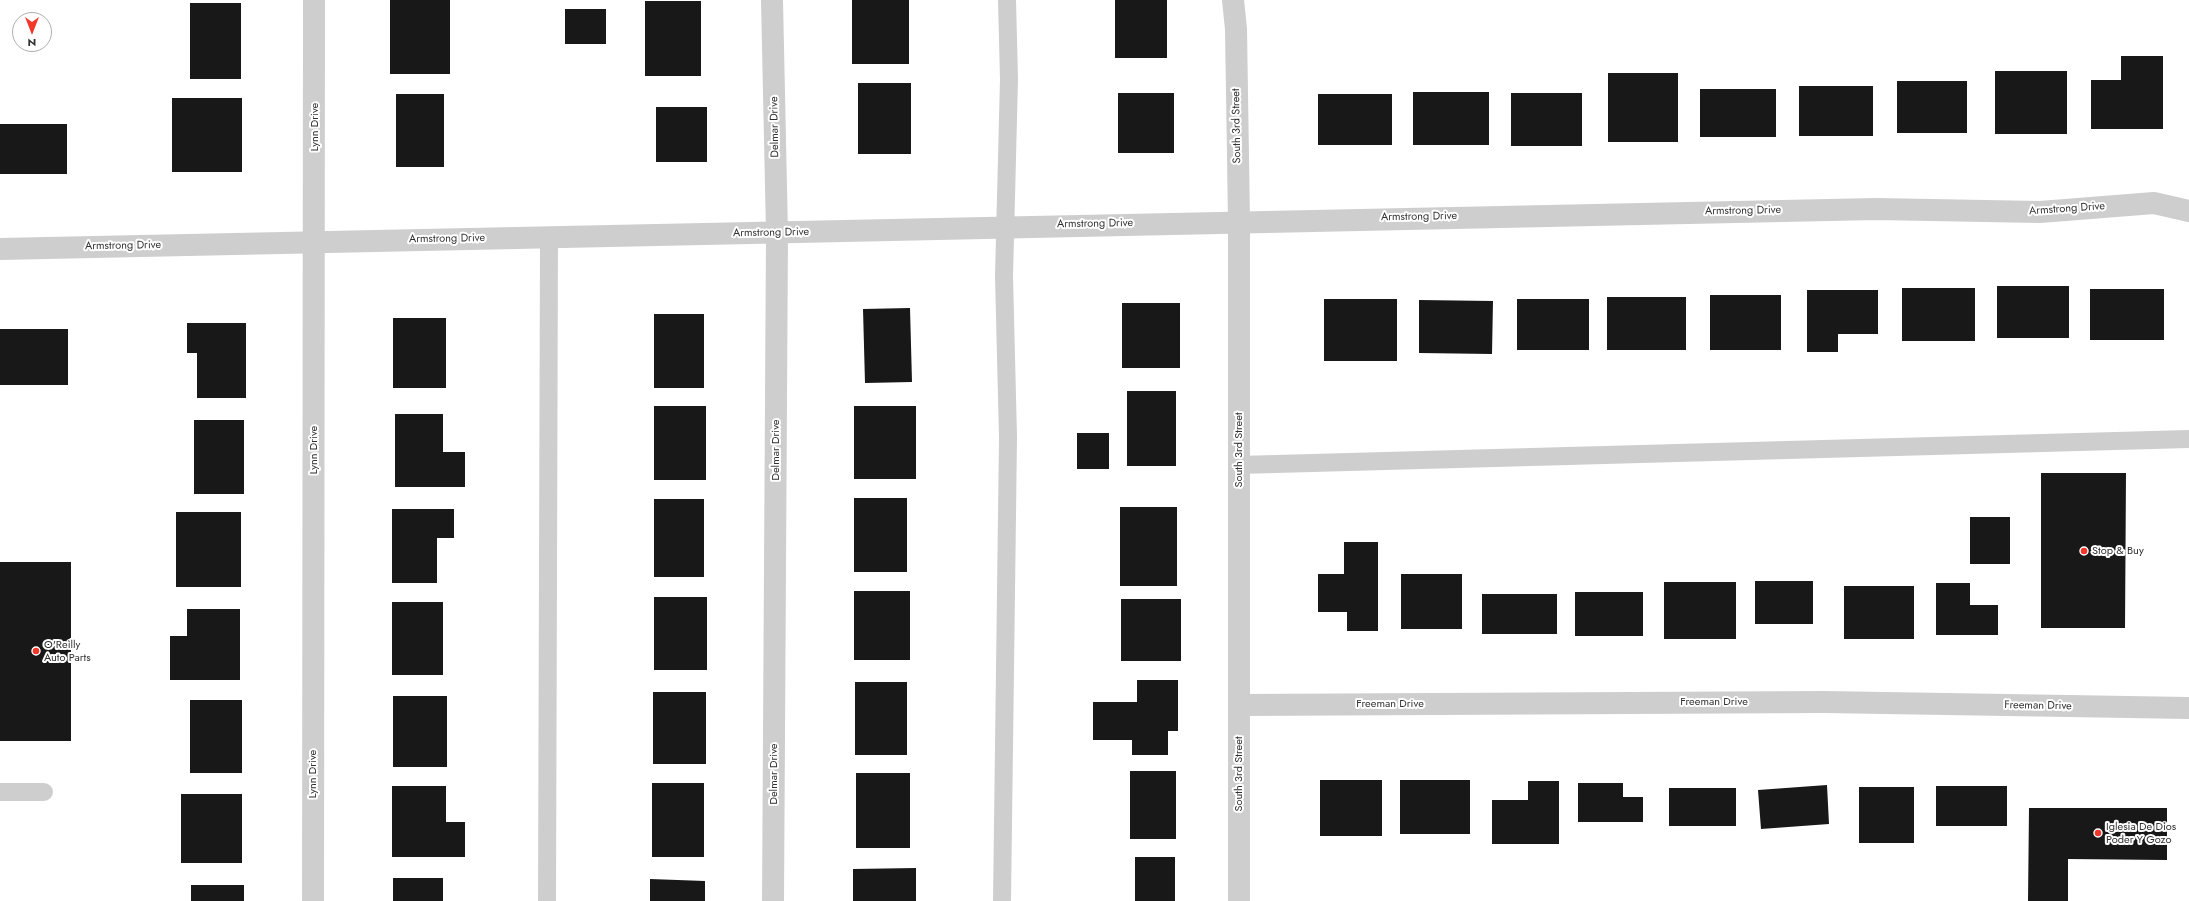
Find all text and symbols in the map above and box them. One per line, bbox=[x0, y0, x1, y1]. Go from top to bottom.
north arrow bbox=[12, 12, 52, 52]
text: N bbox=[28, 35, 36, 51]
street label: South 3rd Street bbox=[1230, 88, 1244, 164]
street label: Delmar Drive bbox=[768, 96, 782, 158]
street label: Lynn Drive bbox=[308, 103, 322, 151]
street label: Armstrong Drive bbox=[2029, 200, 2105, 218]
street label: Armstrong Drive bbox=[1705, 204, 1781, 218]
street label: Armstrong Drive bbox=[1381, 210, 1457, 224]
street label: Armstrong Drive bbox=[1057, 217, 1133, 231]
street label: Armstrong Drive bbox=[733, 226, 809, 240]
street label: Armstrong Drive bbox=[409, 232, 485, 246]
street label: Armstrong Drive bbox=[85, 239, 161, 253]
street label: South 3rd Street bbox=[1232, 412, 1246, 488]
street label: Delmar Drive bbox=[769, 419, 783, 481]
street label: Lynn Drive bbox=[307, 426, 321, 474]
place label: Stop & Buy bbox=[2092, 544, 2144, 558]
marker: Stop & Buy bbox=[2079, 546, 2089, 556]
place label: O'Reilly Auto Parts bbox=[44, 638, 91, 664]
marker: O'Reilly Auto Parts bbox=[31, 646, 41, 656]
street label: Freeman Drive bbox=[1680, 695, 1748, 709]
street label: Freeman Drive bbox=[1356, 697, 1424, 711]
street label: Freeman Drive bbox=[2004, 699, 2072, 713]
street label: South 3rd Street bbox=[1232, 736, 1246, 812]
street label: Delmar Drive bbox=[767, 743, 781, 805]
street label: Lynn Drive bbox=[306, 750, 320, 798]
place label: Iglesia De Dios Poder Y Gozo bbox=[2106, 820, 2176, 846]
marker: Iglesia De Dios Poder Y Gozo bbox=[2093, 828, 2103, 838]

